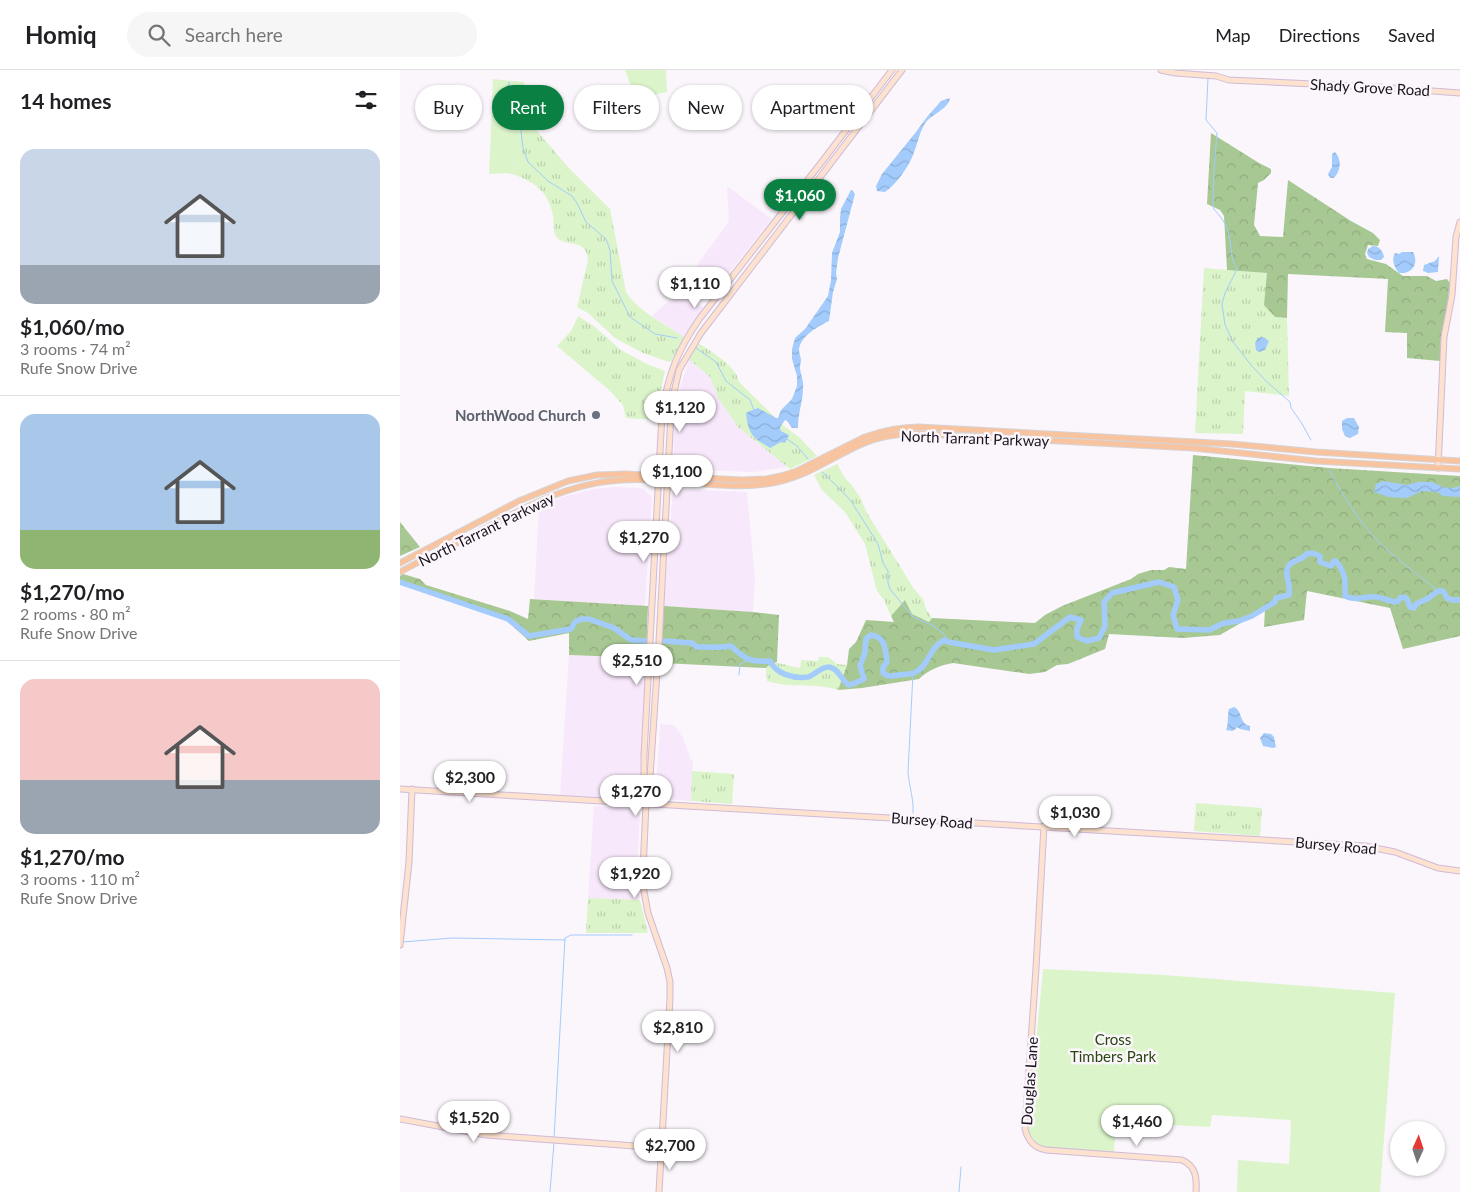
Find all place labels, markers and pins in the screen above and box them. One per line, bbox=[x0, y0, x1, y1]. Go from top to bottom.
pin: $1,060 bbox=[759, 178, 841, 221]
pin: $1,110 bbox=[654, 266, 736, 309]
pin: $1,120 bbox=[639, 390, 721, 433]
place label: NorthWood Church bbox=[455, 406, 586, 424]
marker: NorthWood Church bbox=[590, 409, 602, 421]
pin: $1,100 bbox=[636, 454, 718, 497]
pin: $1,270 bbox=[603, 520, 685, 563]
pin: $2,510 bbox=[596, 644, 678, 686]
pin: $2,300 bbox=[429, 760, 511, 803]
pin: $1,270 bbox=[595, 774, 677, 817]
pin: $1,030 bbox=[1034, 796, 1116, 838]
pin: $1,920 bbox=[594, 856, 676, 899]
pin: $2,810 bbox=[637, 1010, 719, 1053]
pin: $1,520 bbox=[433, 1100, 515, 1143]
pin: $1,460 bbox=[1096, 1104, 1178, 1147]
pin: $2,700 bbox=[629, 1128, 711, 1171]

